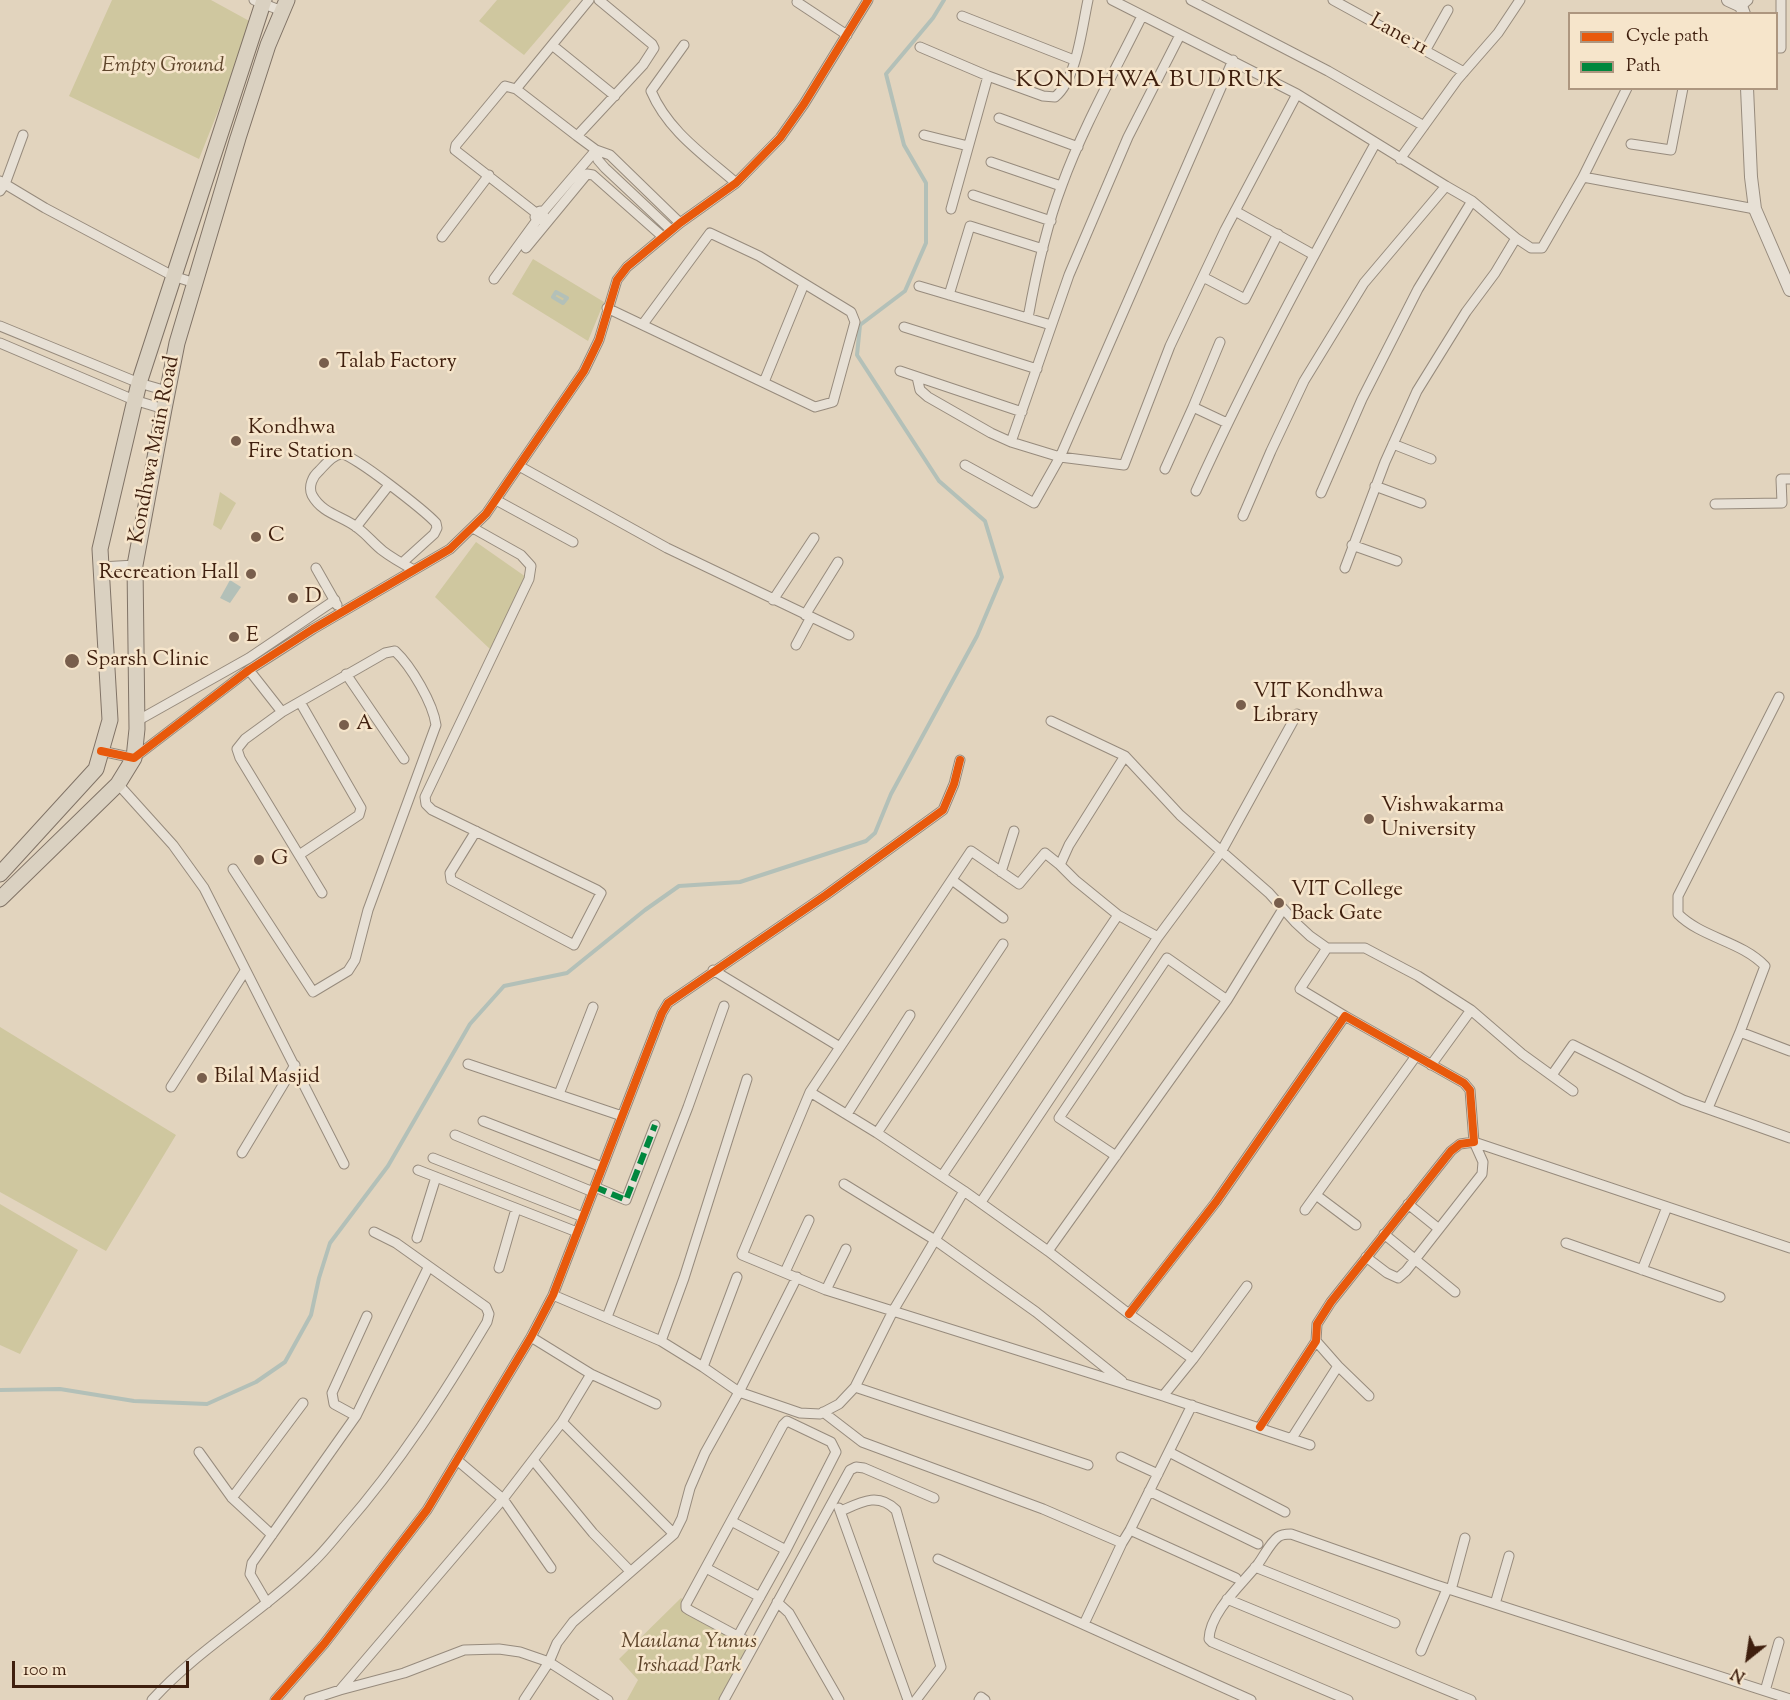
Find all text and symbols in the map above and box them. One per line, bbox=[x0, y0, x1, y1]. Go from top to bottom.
street label: Lane 11 bbox=[1364, 10, 1432, 62]
legend bbox=[1568, 12, 1778, 90]
text: Cycle path bbox=[1626, 24, 1709, 50]
park label: Empty Ground bbox=[102, 54, 224, 80]
text: Path bbox=[1626, 54, 1661, 80]
district label: KONDHWA BUDRUK bbox=[1016, 68, 1284, 96]
place label: Talab Factory bbox=[336, 350, 457, 376]
street label: Kondhwa Main Road bbox=[125, 354, 187, 546]
marker: Talab Factory bbox=[317, 356, 331, 370]
place label: Kondhwa Fire Station bbox=[248, 416, 353, 466]
marker: Kondhwa Fire Station bbox=[229, 434, 243, 448]
place label: C bbox=[268, 524, 285, 550]
marker: C bbox=[249, 530, 263, 544]
place label: Recreation Hall bbox=[99, 561, 239, 587]
marker: Recreation Hall bbox=[244, 567, 258, 581]
place label: D bbox=[305, 585, 322, 611]
marker: D bbox=[286, 591, 300, 605]
place label: E bbox=[246, 624, 259, 650]
marker: E bbox=[227, 630, 241, 644]
place label: Sparsh Clinic bbox=[86, 648, 209, 674]
marker: Sparsh Clinic bbox=[63, 652, 81, 670]
place label: VIT Kondhwa Library bbox=[1253, 680, 1383, 730]
marker: VIT Kondhwa Library bbox=[1234, 698, 1248, 712]
place label: A bbox=[356, 712, 373, 738]
marker: A bbox=[337, 718, 351, 732]
place label: Vishwakarma University bbox=[1381, 794, 1504, 844]
marker: Vishwakarma University bbox=[1362, 812, 1376, 826]
place label: G bbox=[271, 847, 288, 873]
marker: G bbox=[252, 853, 266, 867]
place label: VIT College Back Gate bbox=[1291, 878, 1403, 928]
marker: VIT College Back Gate bbox=[1272, 896, 1286, 910]
place label: Bilal Masjid bbox=[214, 1065, 320, 1091]
marker: Bilal Masjid bbox=[195, 1071, 209, 1085]
north arrow bbox=[1718, 1628, 1778, 1688]
park label: Maulana Yunus Irshaad Park bbox=[621, 1630, 757, 1680]
scale bar bbox=[15, 1649, 192, 1687]
text: 100 m bbox=[23, 1658, 67, 1684]
text: N bbox=[1727, 1661, 1750, 1687]

